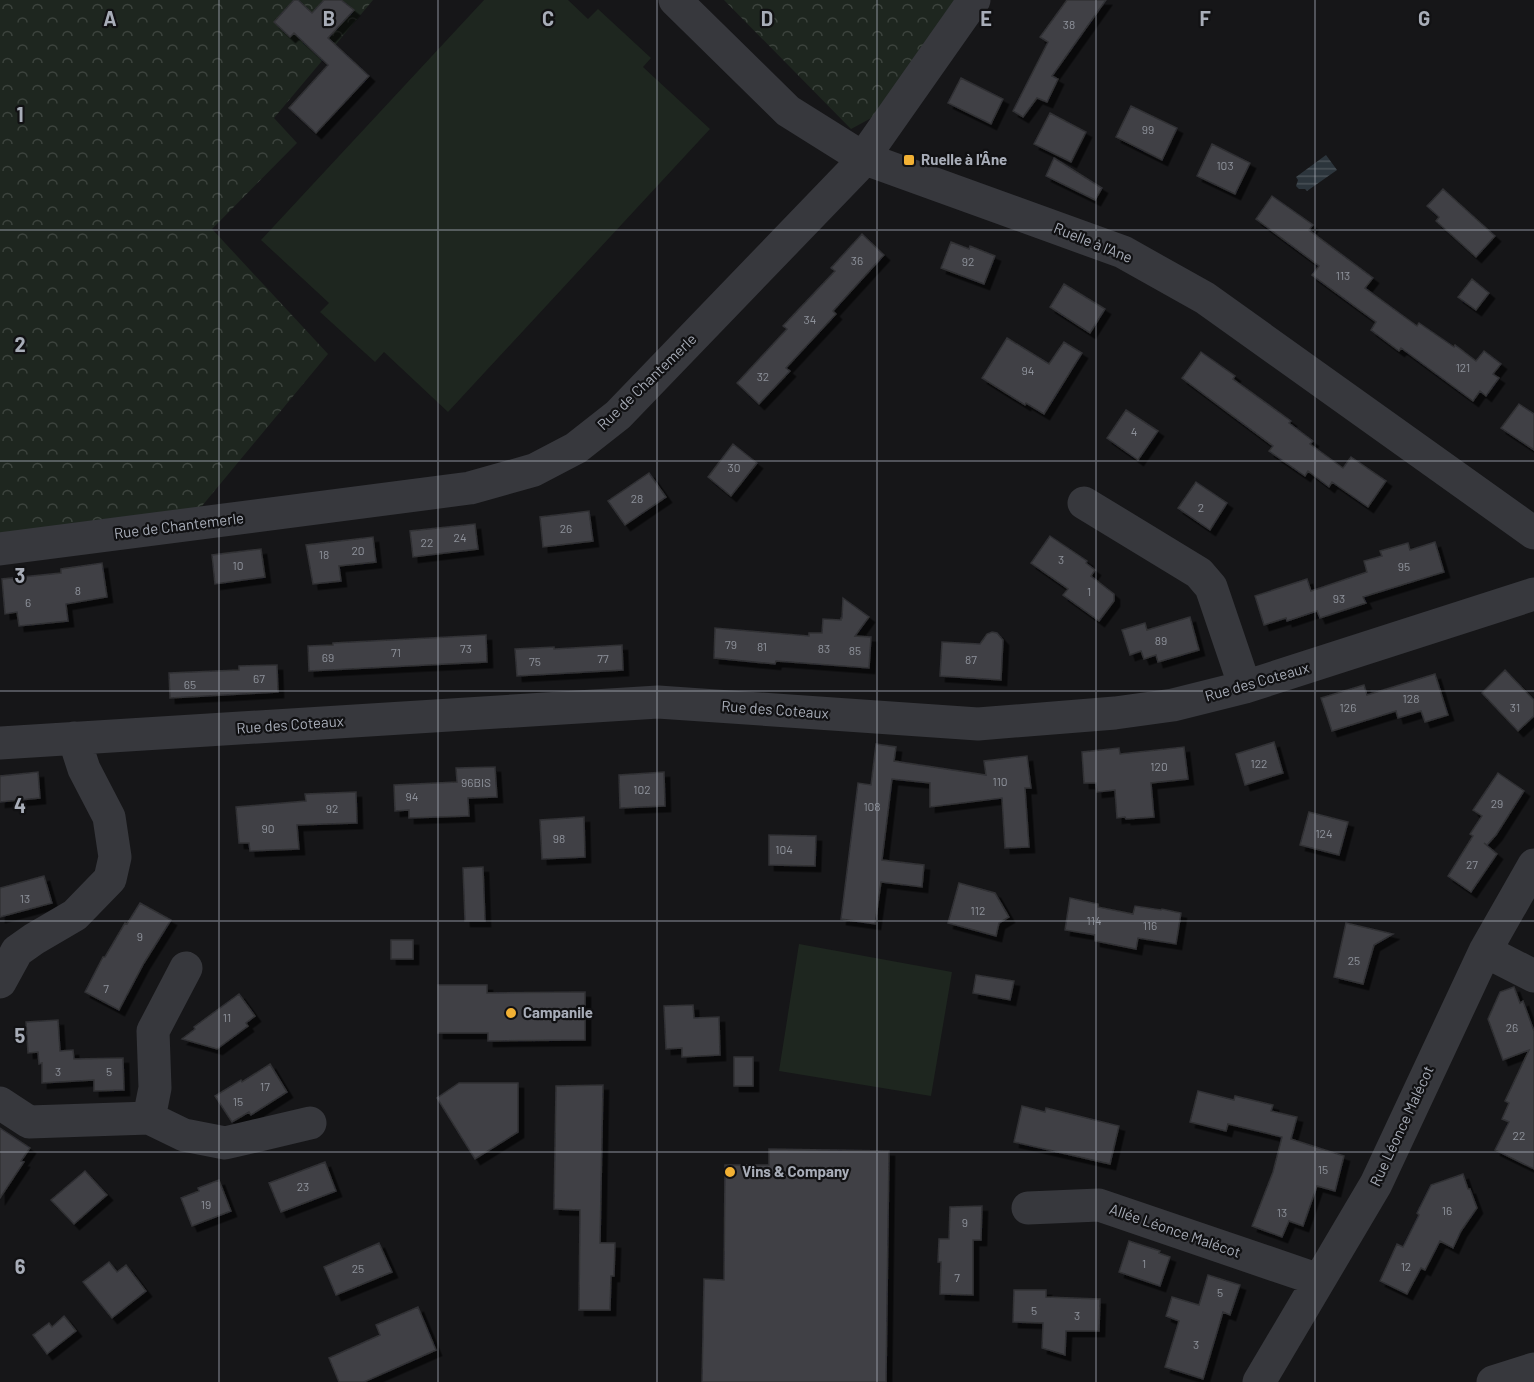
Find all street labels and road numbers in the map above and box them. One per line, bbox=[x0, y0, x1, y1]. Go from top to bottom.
street label: Ruelle à l'Ane bbox=[1051, 218, 1135, 266]
street label: Rue de Chantemerle bbox=[593, 329, 700, 433]
street label: Rue de Chantemerle bbox=[113, 508, 245, 542]
street label: Rue des Coteaux bbox=[1202, 658, 1311, 705]
street label: Rue des Coteaux bbox=[721, 696, 829, 722]
street label: Rue des Coteaux bbox=[236, 711, 344, 737]
street label: Rue Léonce Malécot bbox=[1365, 1063, 1437, 1189]
street label: Allée Léonce Malécot bbox=[1107, 1199, 1243, 1261]

